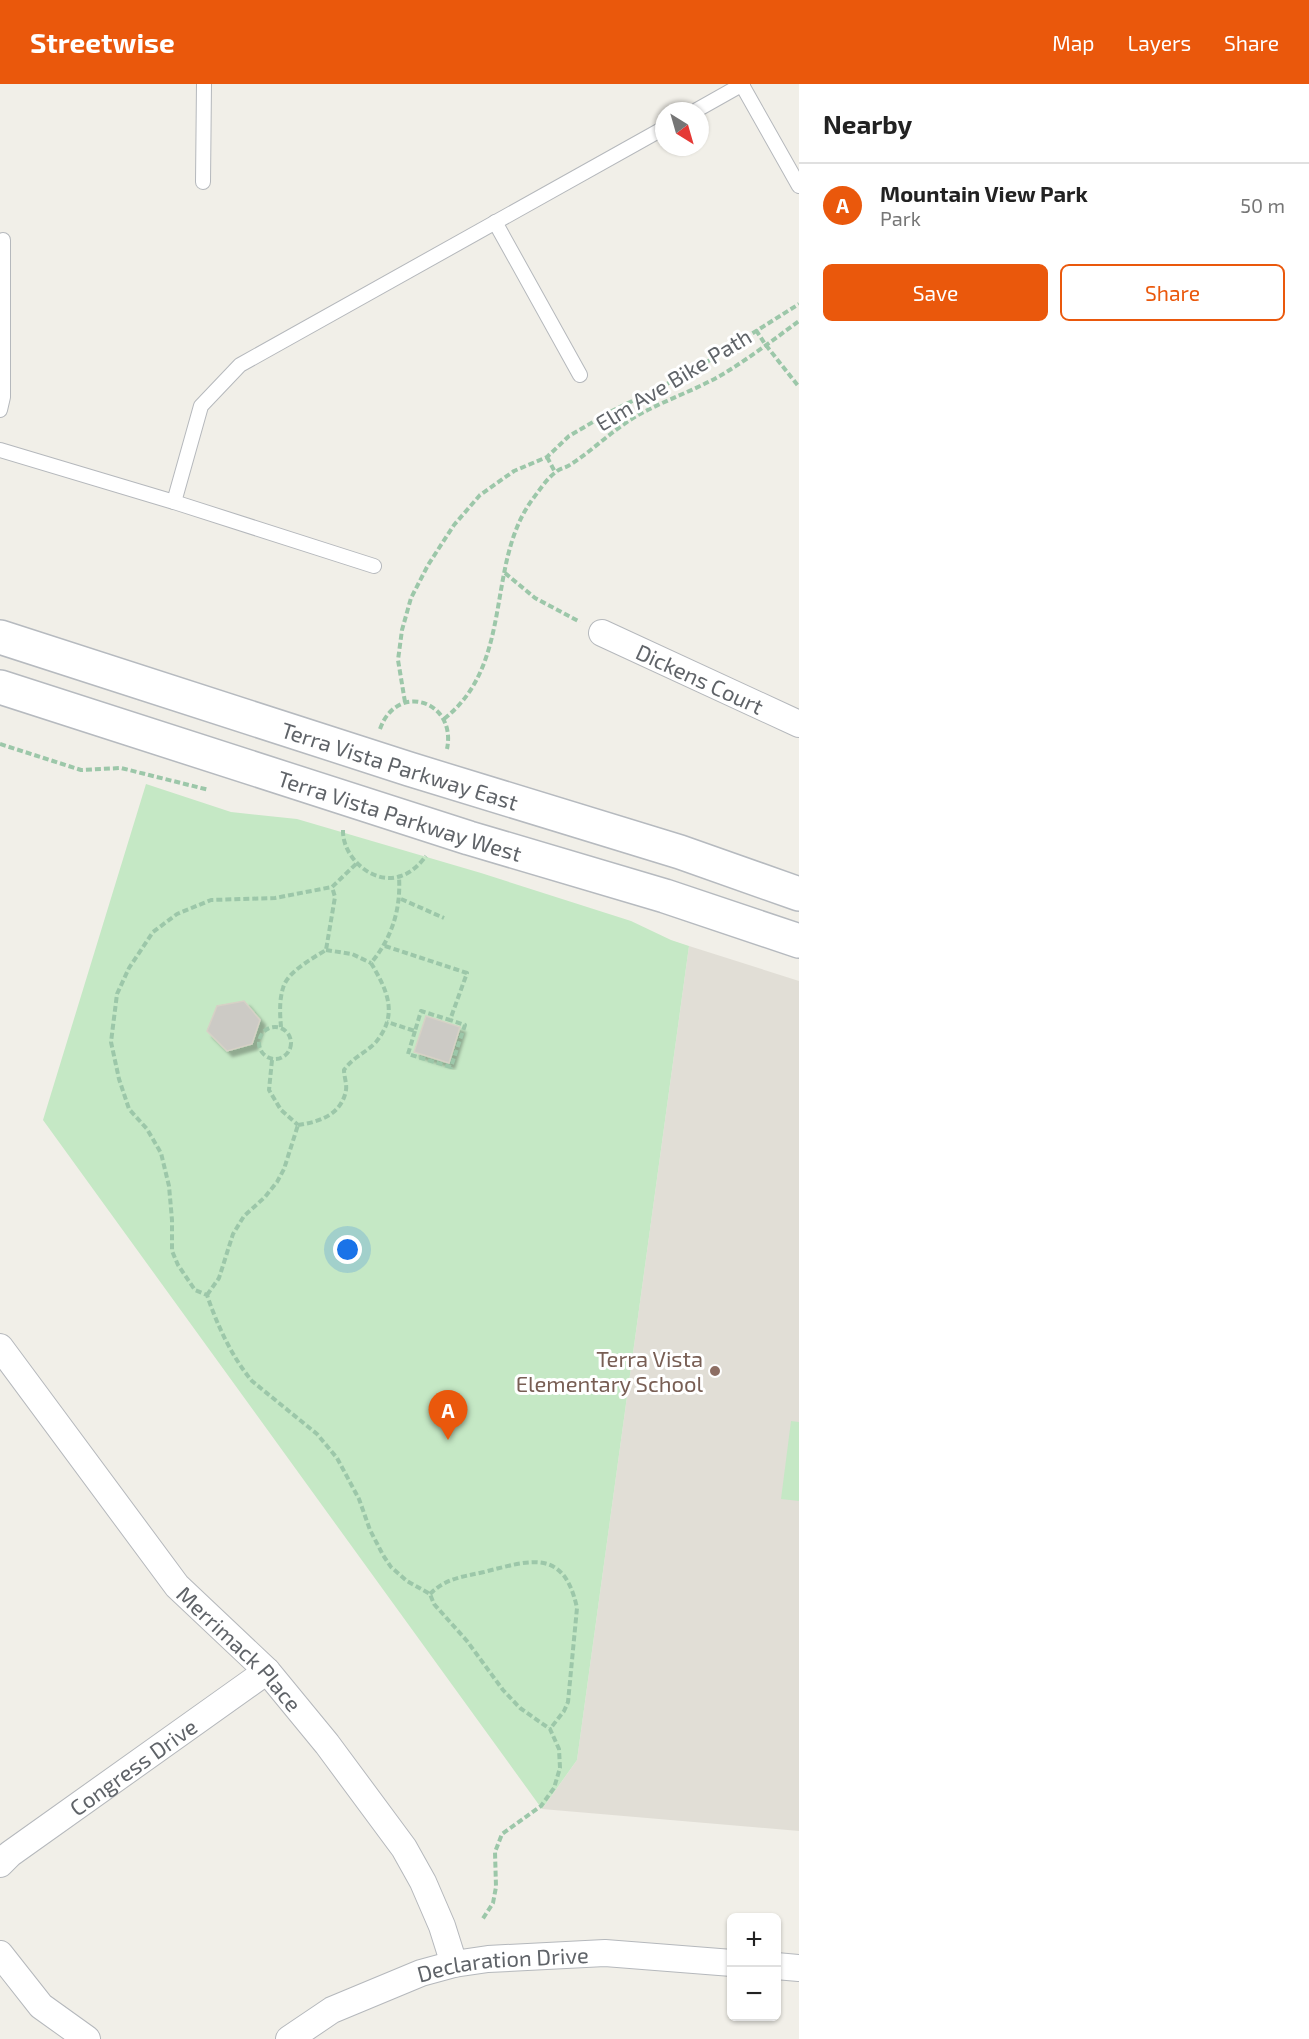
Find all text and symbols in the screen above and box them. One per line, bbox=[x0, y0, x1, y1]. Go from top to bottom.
text: Streetwise bbox=[30, 25, 175, 59]
text: Map bbox=[1052, 30, 1094, 55]
text: Layers bbox=[1127, 30, 1191, 55]
text: Share bbox=[1224, 30, 1279, 55]
north arrow bbox=[655, 102, 709, 156]
text: Nearby bbox=[823, 108, 912, 139]
text: Mountain View Park bbox=[880, 180, 1088, 206]
text: A bbox=[836, 193, 849, 217]
text: 50 m bbox=[1240, 193, 1285, 217]
text: Park bbox=[880, 206, 921, 230]
button: Save bbox=[823, 264, 1048, 321]
button: Share bbox=[1060, 264, 1285, 321]
street label: Elm Ave Bike Path bbox=[591, 322, 755, 436]
street label: Dickens Court bbox=[632, 638, 768, 719]
street label: Terra Vista Parkway East bbox=[278, 716, 522, 815]
street label: Terra Vista Parkway West bbox=[275, 764, 525, 866]
your location bbox=[333, 1235, 362, 1264]
place label: Terra Vista Elementary School bbox=[516, 1345, 703, 1396]
marker: Terra Vista Elementary School bbox=[708, 1364, 722, 1378]
pin: A bbox=[428, 1390, 468, 1440]
street label: Merrimack Place bbox=[172, 1580, 307, 1716]
street label: Congress Drive bbox=[64, 1712, 202, 1821]
map controls bbox=[727, 1913, 781, 2021]
button: + bbox=[727, 1913, 781, 1967]
street label: Declaration Drive bbox=[414, 1941, 589, 1987]
button: − bbox=[727, 1967, 781, 2021]

